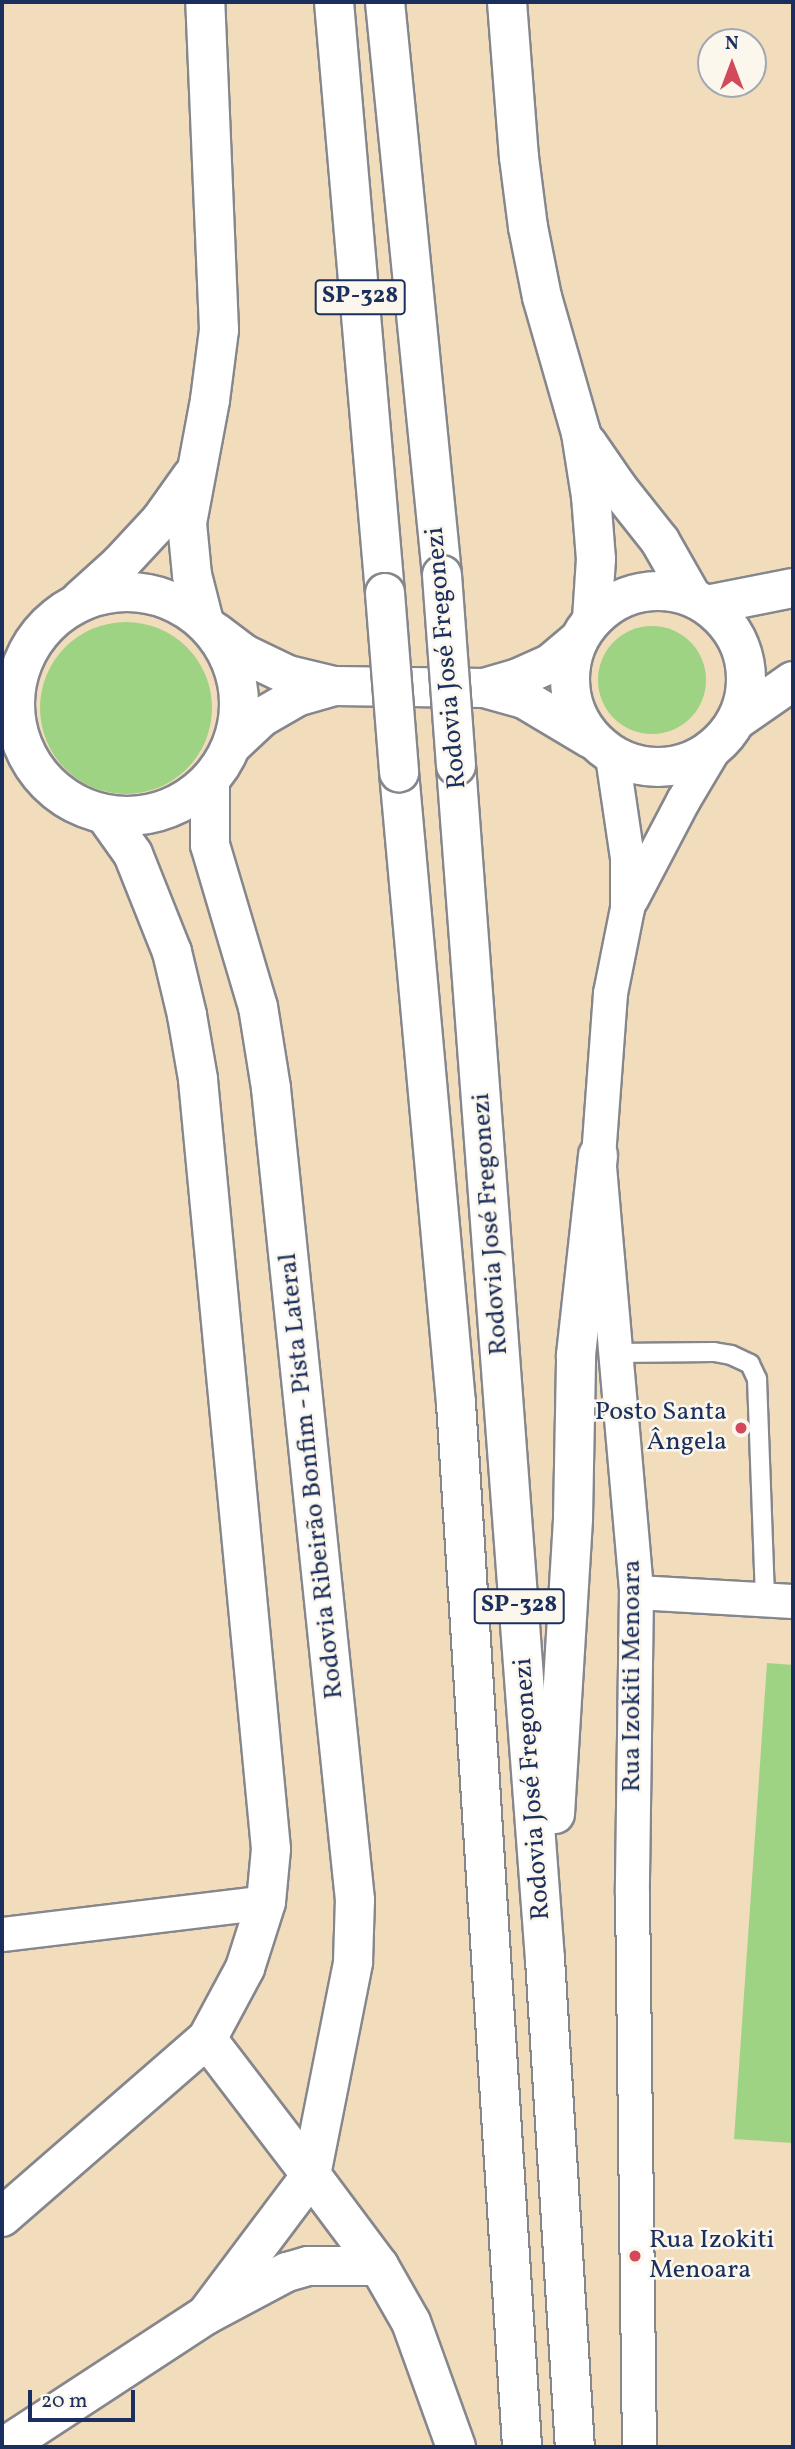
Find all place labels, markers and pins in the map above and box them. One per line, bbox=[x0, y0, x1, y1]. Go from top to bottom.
place label: Posto Santa Ângela bbox=[595, 1397, 727, 1458]
marker: Posto Santa Ângela bbox=[733, 1420, 749, 1436]
place label: Rua Izokiti Menoara bbox=[649, 2225, 774, 2286]
marker: Rua Izokiti Menoara bbox=[627, 2248, 643, 2264]

